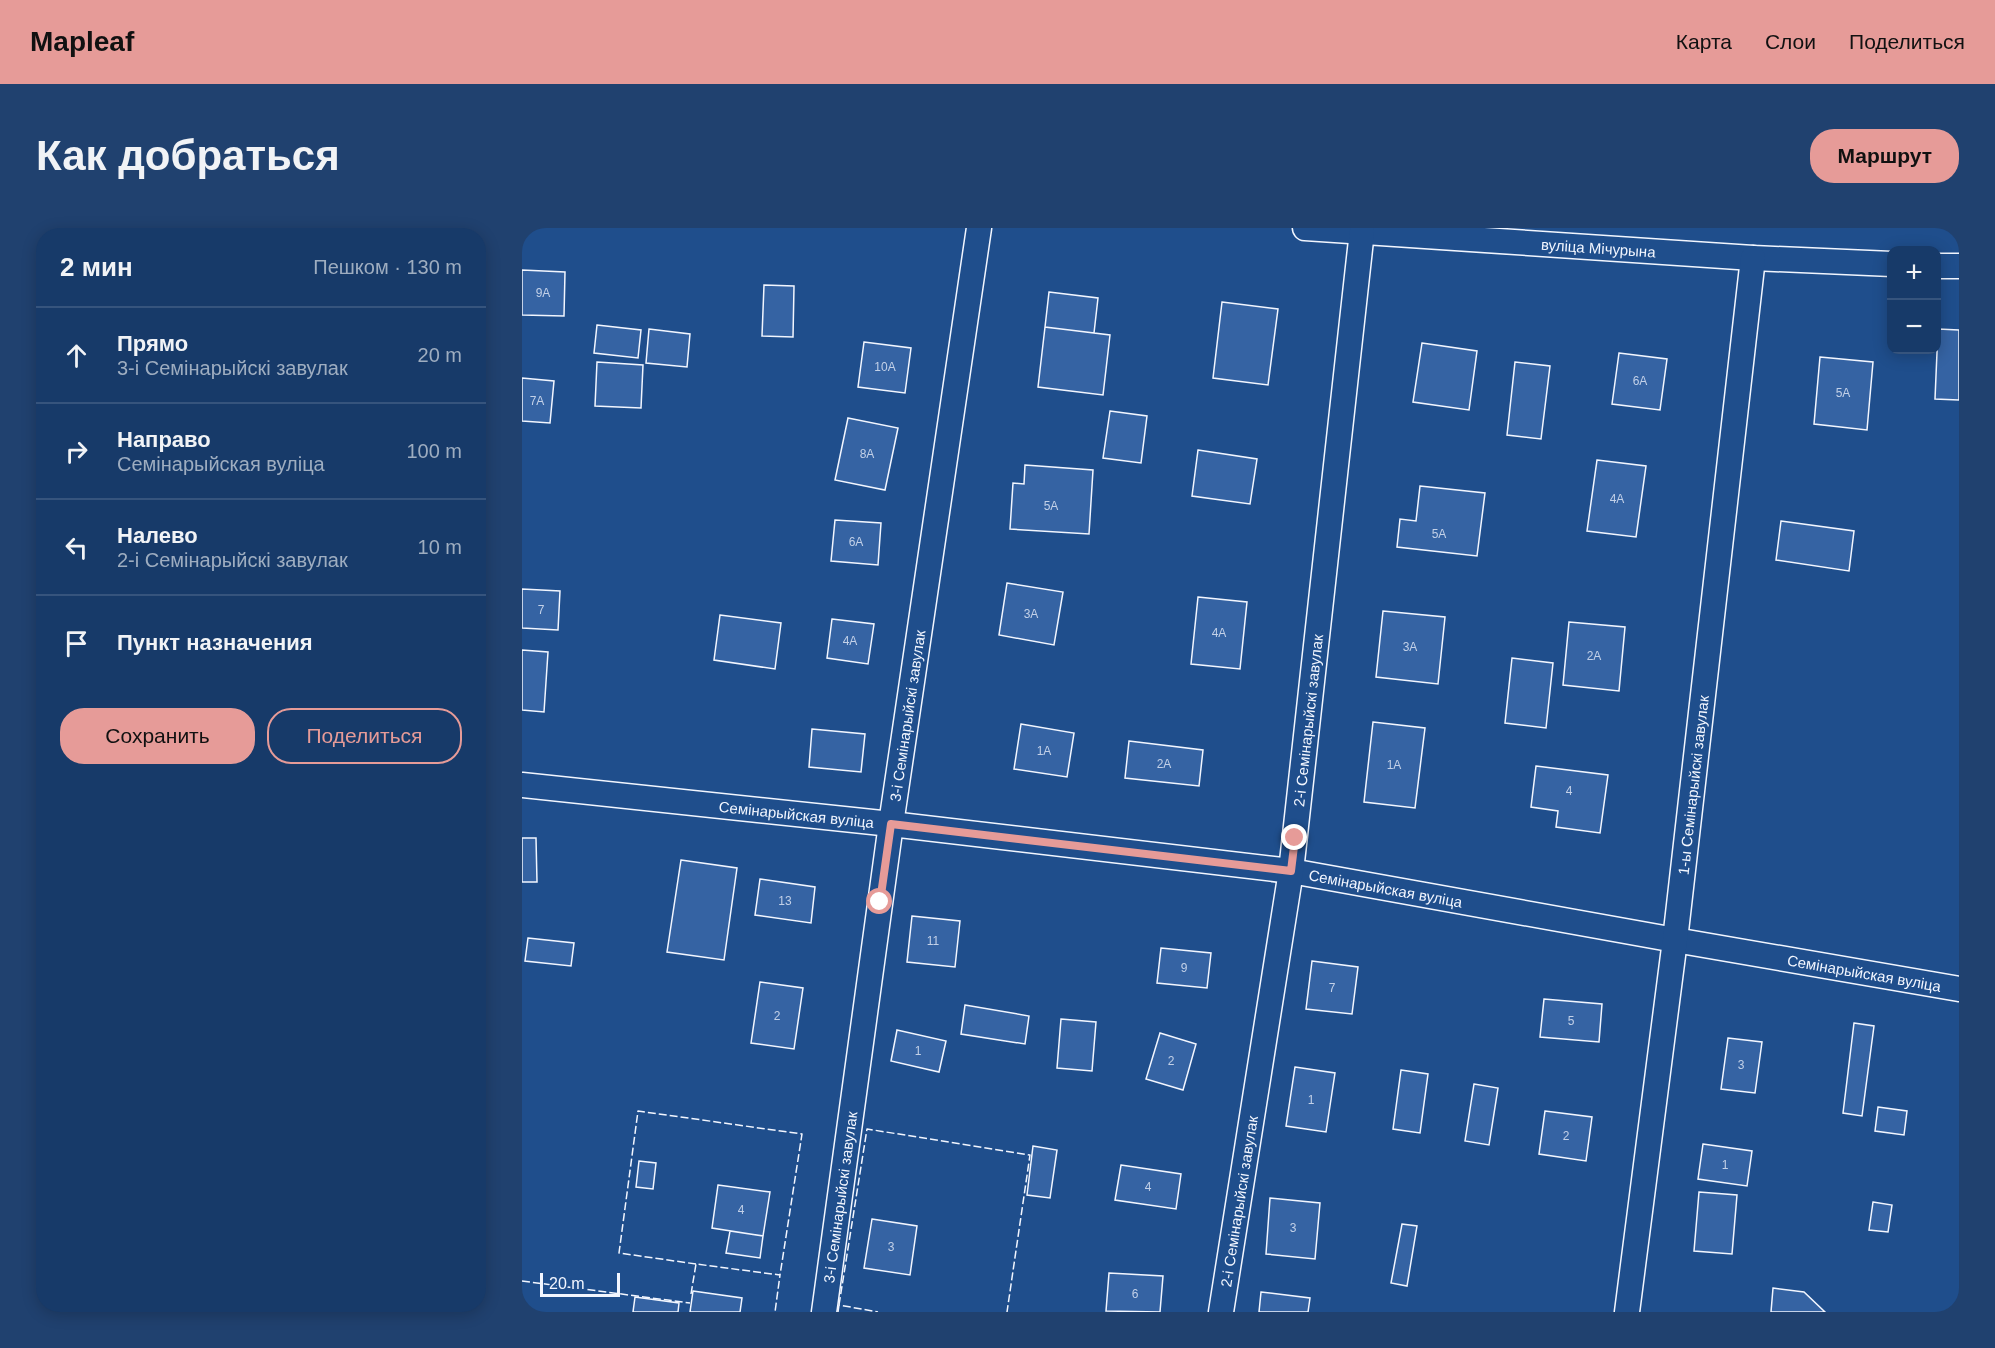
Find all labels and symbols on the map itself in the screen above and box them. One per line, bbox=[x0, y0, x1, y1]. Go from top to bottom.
street label: вуліца Мічурына bbox=[1540, 235, 1657, 260]
house number: 9А bbox=[536, 286, 550, 300]
house number: 10А bbox=[874, 360, 896, 374]
house number: 6А bbox=[1633, 374, 1647, 388]
house number: 5А bbox=[1836, 386, 1850, 400]
house number: 7А bbox=[530, 394, 544, 408]
house number: 8А bbox=[860, 447, 874, 461]
house number: 4А bbox=[1610, 492, 1624, 506]
house number: 5А bbox=[1044, 499, 1058, 513]
house number: 5А bbox=[1432, 527, 1446, 541]
house number: 6А bbox=[849, 535, 863, 549]
house number: 7 bbox=[538, 603, 545, 617]
house number: 3А bbox=[1024, 607, 1038, 621]
house number: 4А bbox=[1212, 626, 1226, 640]
street label: 3-і Семінарыйскі завулак bbox=[886, 628, 928, 803]
street label: 2-і Семінарыйскі завулак bbox=[1290, 633, 1326, 807]
house number: 4А bbox=[843, 634, 857, 648]
house number: 3А bbox=[1403, 640, 1417, 654]
house number: 2А bbox=[1587, 649, 1601, 663]
street label: 1-ы Семінарыйскі завулак bbox=[1674, 694, 1711, 876]
house number: 1А bbox=[1037, 744, 1051, 758]
house number: 2А bbox=[1157, 757, 1171, 771]
house number: 1А bbox=[1387, 758, 1401, 772]
house number: 4 bbox=[1566, 784, 1573, 798]
street label: Семінарыйская вуліца bbox=[718, 797, 876, 831]
route end bbox=[1281, 824, 1307, 850]
street label: Семінарыйская вуліца bbox=[1307, 866, 1465, 910]
route start bbox=[866, 888, 892, 914]
house number: 13 bbox=[778, 894, 792, 908]
house number: 11 bbox=[927, 934, 940, 948]
street label: Семінарыйская вуліца bbox=[1786, 951, 1943, 994]
house number: 9 bbox=[1181, 961, 1188, 975]
house number: 7 bbox=[1329, 981, 1336, 995]
house number: 2 bbox=[774, 1009, 781, 1023]
house number: 5 bbox=[1568, 1014, 1575, 1028]
house number: 1 bbox=[915, 1044, 922, 1058]
house number: 2 bbox=[1168, 1054, 1175, 1068]
house number: 3 bbox=[1738, 1058, 1745, 1072]
house number: 1 bbox=[1308, 1093, 1315, 1107]
street label: 3-і Семінарыйскі завулак bbox=[820, 1110, 860, 1284]
street label: 2-і Семінарыйскі завулак bbox=[1217, 1114, 1261, 1288]
house number: 2 bbox=[1563, 1129, 1570, 1143]
house number: 1 bbox=[1722, 1158, 1729, 1172]
house number: 4 bbox=[1145, 1180, 1152, 1194]
house number: 4 bbox=[738, 1203, 745, 1217]
house number: 3 bbox=[1290, 1221, 1297, 1235]
house number: 3 bbox=[888, 1240, 895, 1254]
scale bar bbox=[540, 1270, 620, 1298]
house number: 6 bbox=[1132, 1287, 1139, 1301]

